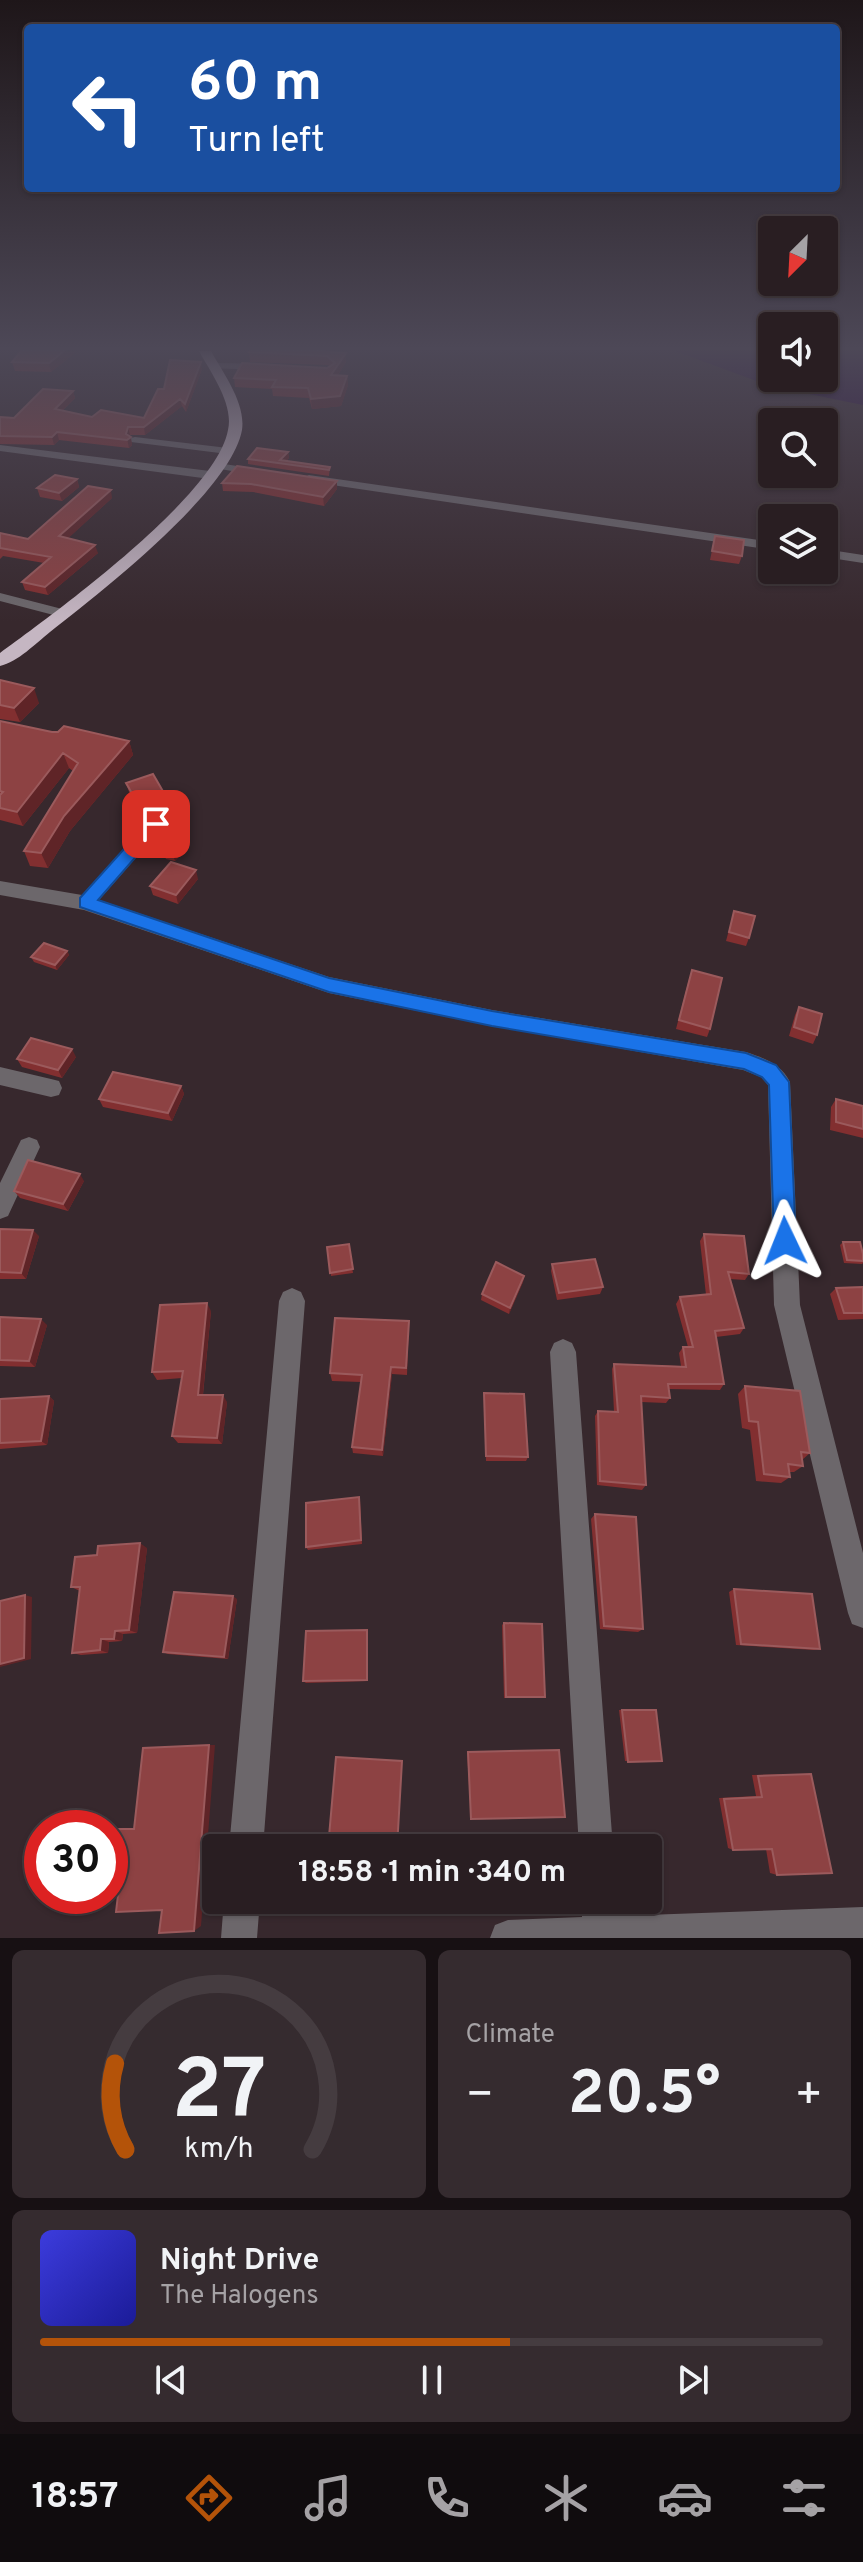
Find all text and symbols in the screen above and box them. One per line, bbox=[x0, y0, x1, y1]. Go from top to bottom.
text: 60 m bbox=[188, 50, 322, 120]
icon: left bbox=[56, 56, 160, 160]
text: Turn left bbox=[188, 119, 325, 165]
north arrow bbox=[758, 216, 838, 296]
map controls bbox=[758, 216, 838, 584]
button: sound bbox=[758, 312, 838, 392]
button: search bbox=[758, 408, 838, 488]
button: layers bbox=[758, 504, 838, 584]
pin bbox=[122, 790, 190, 858]
icon: arrive bbox=[134, 802, 178, 846]
position arrow bbox=[743, 1199, 827, 1283]
speed limit sign: 30 bbox=[24, 1810, 128, 1914]
text: 18:58 · 1 min · 340 m bbox=[298, 1855, 566, 1892]
text: Climate bbox=[466, 2019, 555, 2052]
text: 27 bbox=[171, 2043, 266, 2148]
text: 20.5° bbox=[568, 2059, 720, 2135]
text: − bbox=[466, 2069, 494, 2125]
text: + bbox=[795, 2069, 823, 2125]
text: km/h bbox=[184, 2132, 253, 2168]
text: Night Drive bbox=[160, 2243, 319, 2280]
text: The Halogens bbox=[160, 2280, 319, 2313]
icon: previous bbox=[149, 2358, 193, 2402]
icon: pause bbox=[410, 2358, 454, 2402]
icon: next bbox=[671, 2358, 715, 2402]
icon: directions bbox=[181, 2470, 237, 2526]
icon: music bbox=[300, 2470, 356, 2526]
icon: phone bbox=[419, 2470, 475, 2526]
icon: climate bbox=[538, 2470, 594, 2526]
icon: car bbox=[657, 2470, 713, 2526]
icon: filters bbox=[776, 2470, 832, 2526]
text: 18:57 bbox=[31, 2475, 119, 2521]

